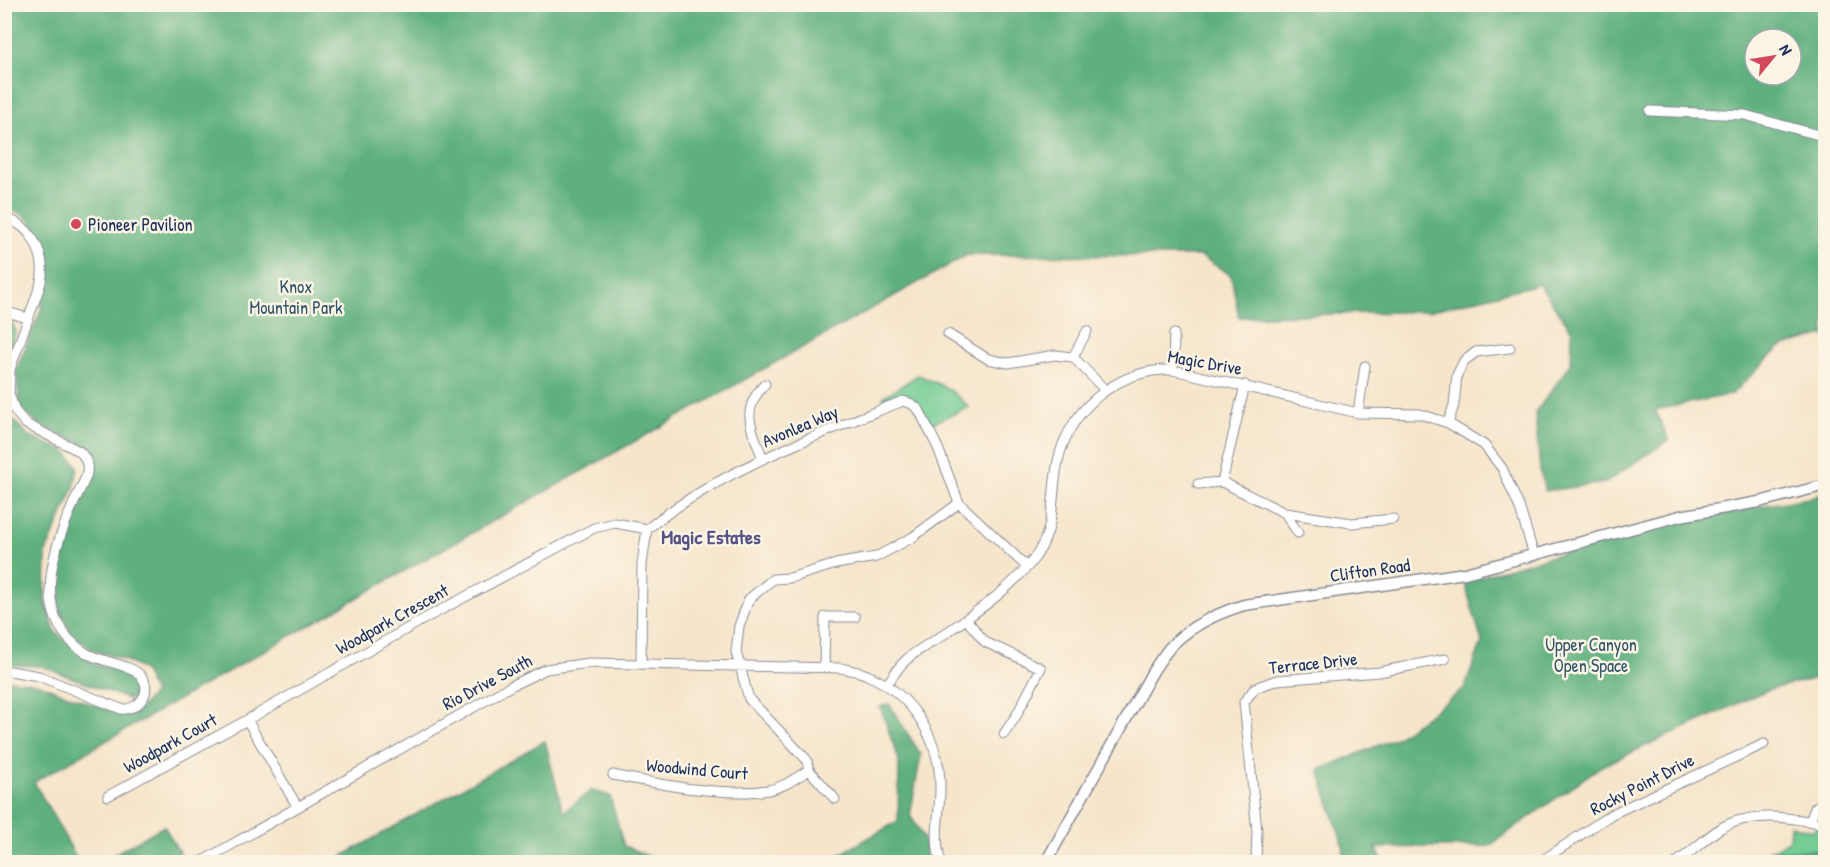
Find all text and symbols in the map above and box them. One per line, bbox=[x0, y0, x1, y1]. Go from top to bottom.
north arrow bbox=[1743, 27, 1803, 87]
text: N bbox=[1774, 40, 1798, 59]
place label: Pioneer Pavilion bbox=[88, 212, 193, 237]
marker: Pioneer Pavilion bbox=[69, 217, 83, 231]
park label: Knox Mountain Park bbox=[250, 274, 343, 320]
street label: Magic Drive bbox=[1166, 343, 1244, 381]
street label: Avonlea Way bbox=[758, 399, 842, 453]
district label: Magic Estates bbox=[661, 523, 761, 551]
street label: Clifton Road bbox=[1328, 552, 1412, 588]
street label: Woodpark Crescent bbox=[331, 577, 454, 660]
park label: Upper Canyon Open Space bbox=[1545, 632, 1637, 678]
street label: Terrace Drive bbox=[1268, 646, 1358, 680]
street label: Rio Drive South bbox=[438, 648, 537, 716]
street label: Woodpark Court bbox=[119, 707, 222, 779]
street label: Rocky Point Drive bbox=[1586, 747, 1698, 821]
street label: Woodwind Court bbox=[645, 752, 750, 786]

